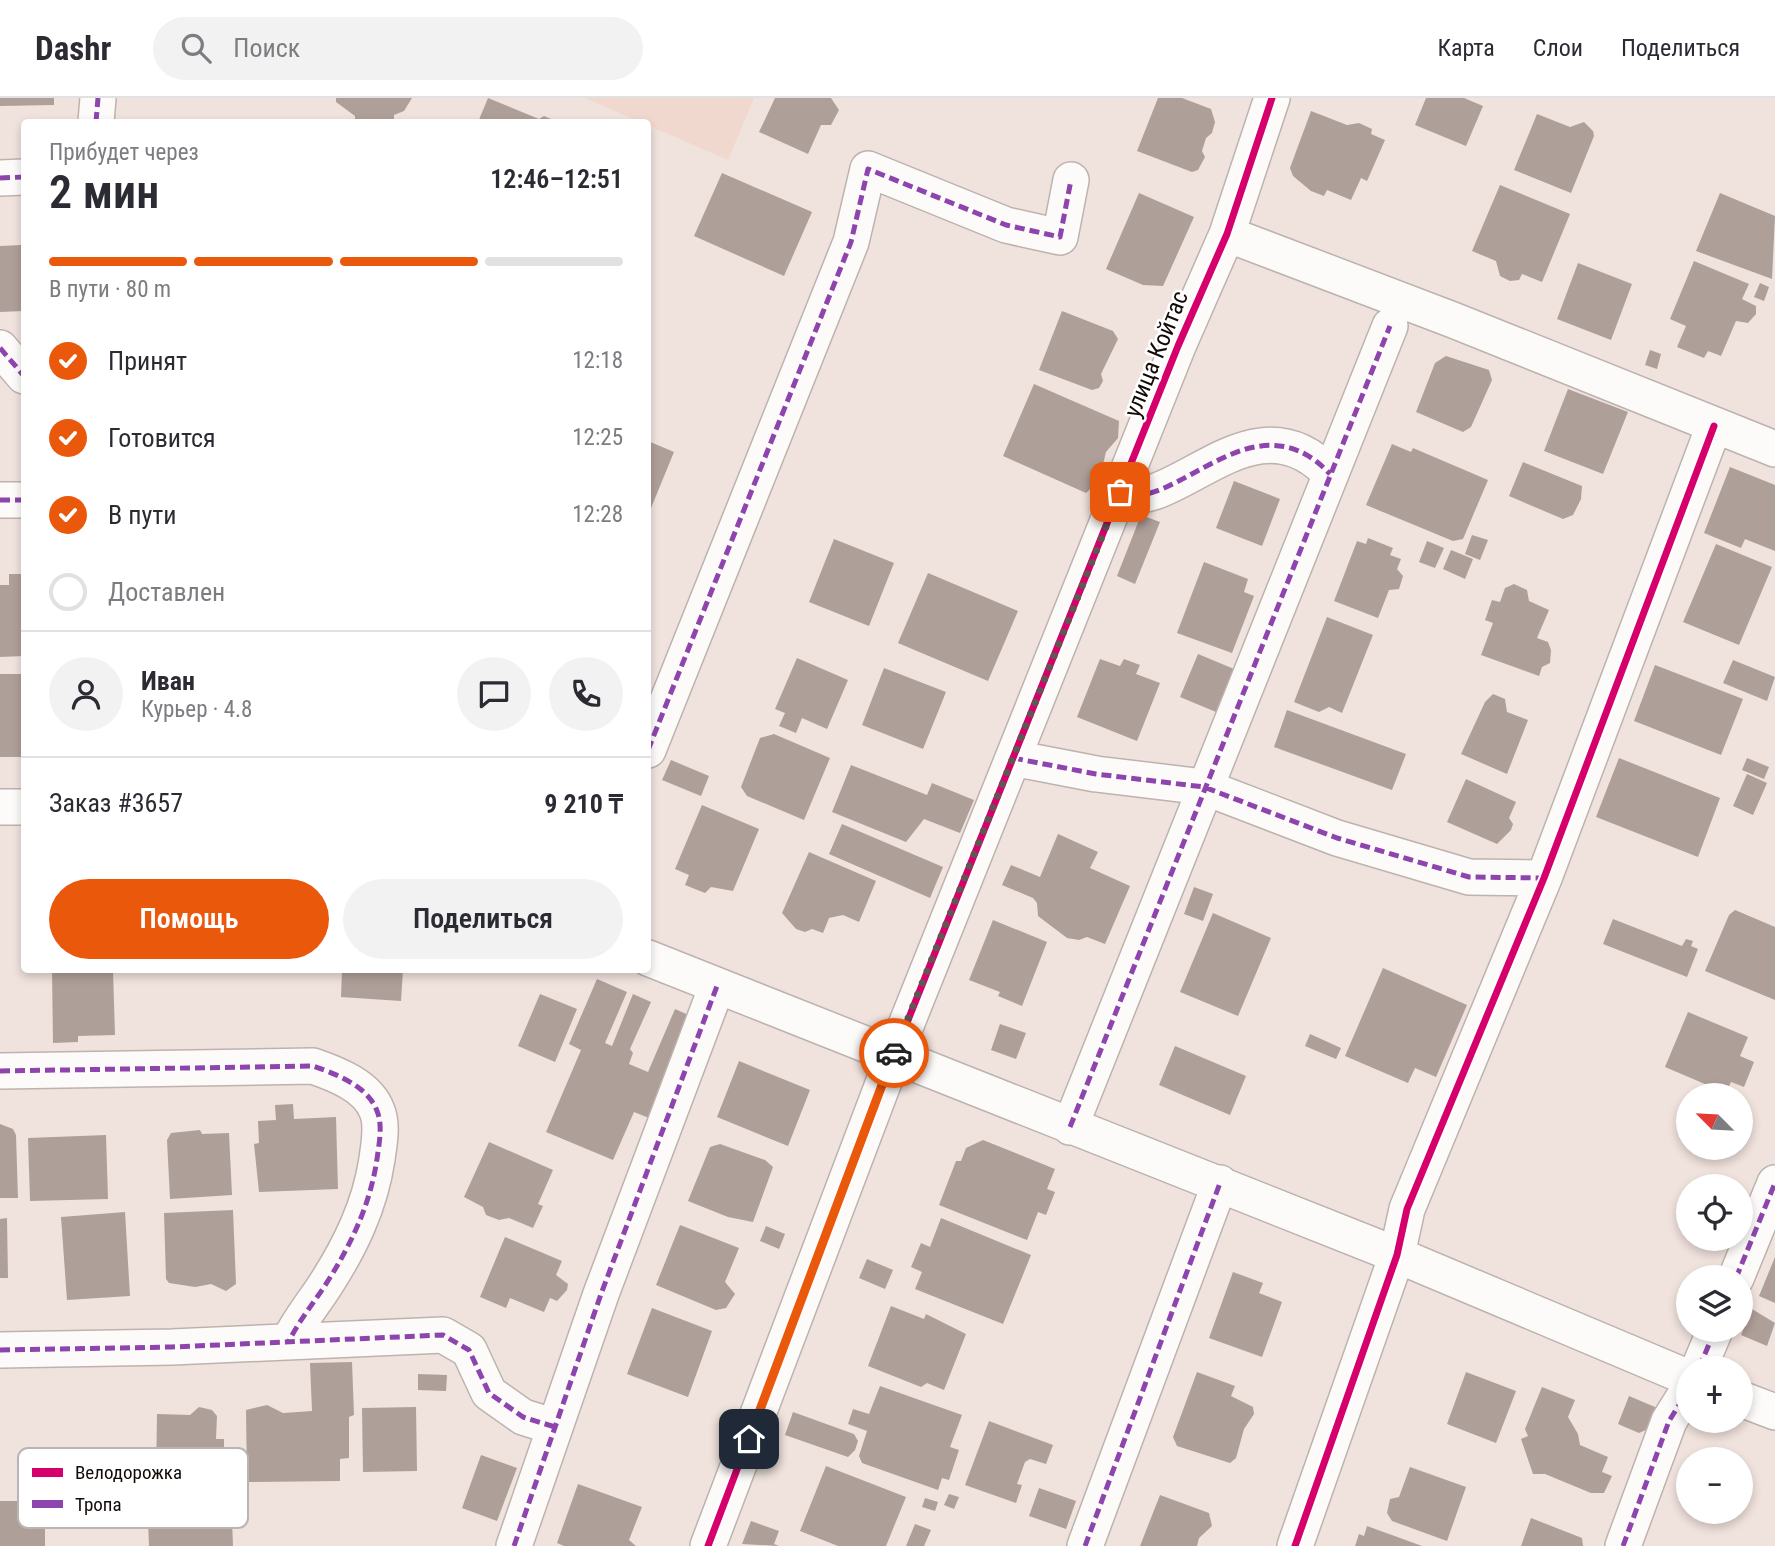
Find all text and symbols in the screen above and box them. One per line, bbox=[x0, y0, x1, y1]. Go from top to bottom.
search box bbox=[153, 17, 643, 80]
text: Dashr bbox=[35, 29, 111, 68]
icon: search bbox=[177, 29, 215, 67]
text: Поиск bbox=[233, 33, 300, 63]
text: Карта bbox=[1437, 34, 1495, 62]
text: Слои bbox=[1533, 34, 1583, 62]
text: Поделиться bbox=[1621, 34, 1740, 62]
text: Прибудет через bbox=[49, 139, 199, 166]
text: 12:46–12:51 bbox=[490, 164, 623, 194]
text: 2 мин bbox=[49, 165, 159, 219]
text: В пути · 80 m bbox=[49, 276, 171, 303]
street label: улица Койтас bbox=[1118, 287, 1194, 421]
icon: check bbox=[49, 342, 87, 380]
text: Принят bbox=[108, 346, 187, 376]
text: 12:18 bbox=[572, 347, 623, 374]
icon: check bbox=[49, 419, 87, 457]
text: Готовится bbox=[108, 423, 216, 453]
text: 12:25 bbox=[572, 424, 623, 451]
pin bbox=[1090, 462, 1150, 522]
icon: bag bbox=[1101, 473, 1139, 511]
icon: check bbox=[49, 496, 87, 534]
text: В пути bbox=[108, 500, 177, 530]
text: 12:28 bbox=[572, 501, 623, 528]
text: Доставлен bbox=[108, 577, 225, 607]
button: person bbox=[49, 657, 123, 731]
button: chat bbox=[457, 657, 531, 731]
button: phone bbox=[549, 657, 623, 731]
text: Иван bbox=[141, 666, 195, 696]
text: Курьер · 4.8 bbox=[141, 696, 252, 723]
text: Заказ #3657 bbox=[49, 788, 183, 818]
text: 9 210 ₸ bbox=[544, 789, 623, 819]
button: Помощь bbox=[49, 879, 329, 959]
button: Поделиться bbox=[343, 879, 623, 959]
courier bbox=[859, 1018, 929, 1088]
icon: car bbox=[875, 1034, 913, 1072]
north arrow bbox=[1676, 1083, 1754, 1160]
map controls bbox=[1676, 1083, 1753, 1524]
button: locate bbox=[1676, 1174, 1753, 1251]
button: layers bbox=[1676, 1265, 1753, 1342]
button: + bbox=[1676, 1356, 1753, 1433]
pin bbox=[719, 1409, 779, 1469]
icon: home bbox=[730, 1420, 768, 1458]
button: − bbox=[1676, 1447, 1753, 1524]
legend bbox=[18, 1448, 248, 1528]
text: Велодорожка bbox=[75, 1461, 182, 1484]
text: Тропа bbox=[75, 1493, 122, 1516]

